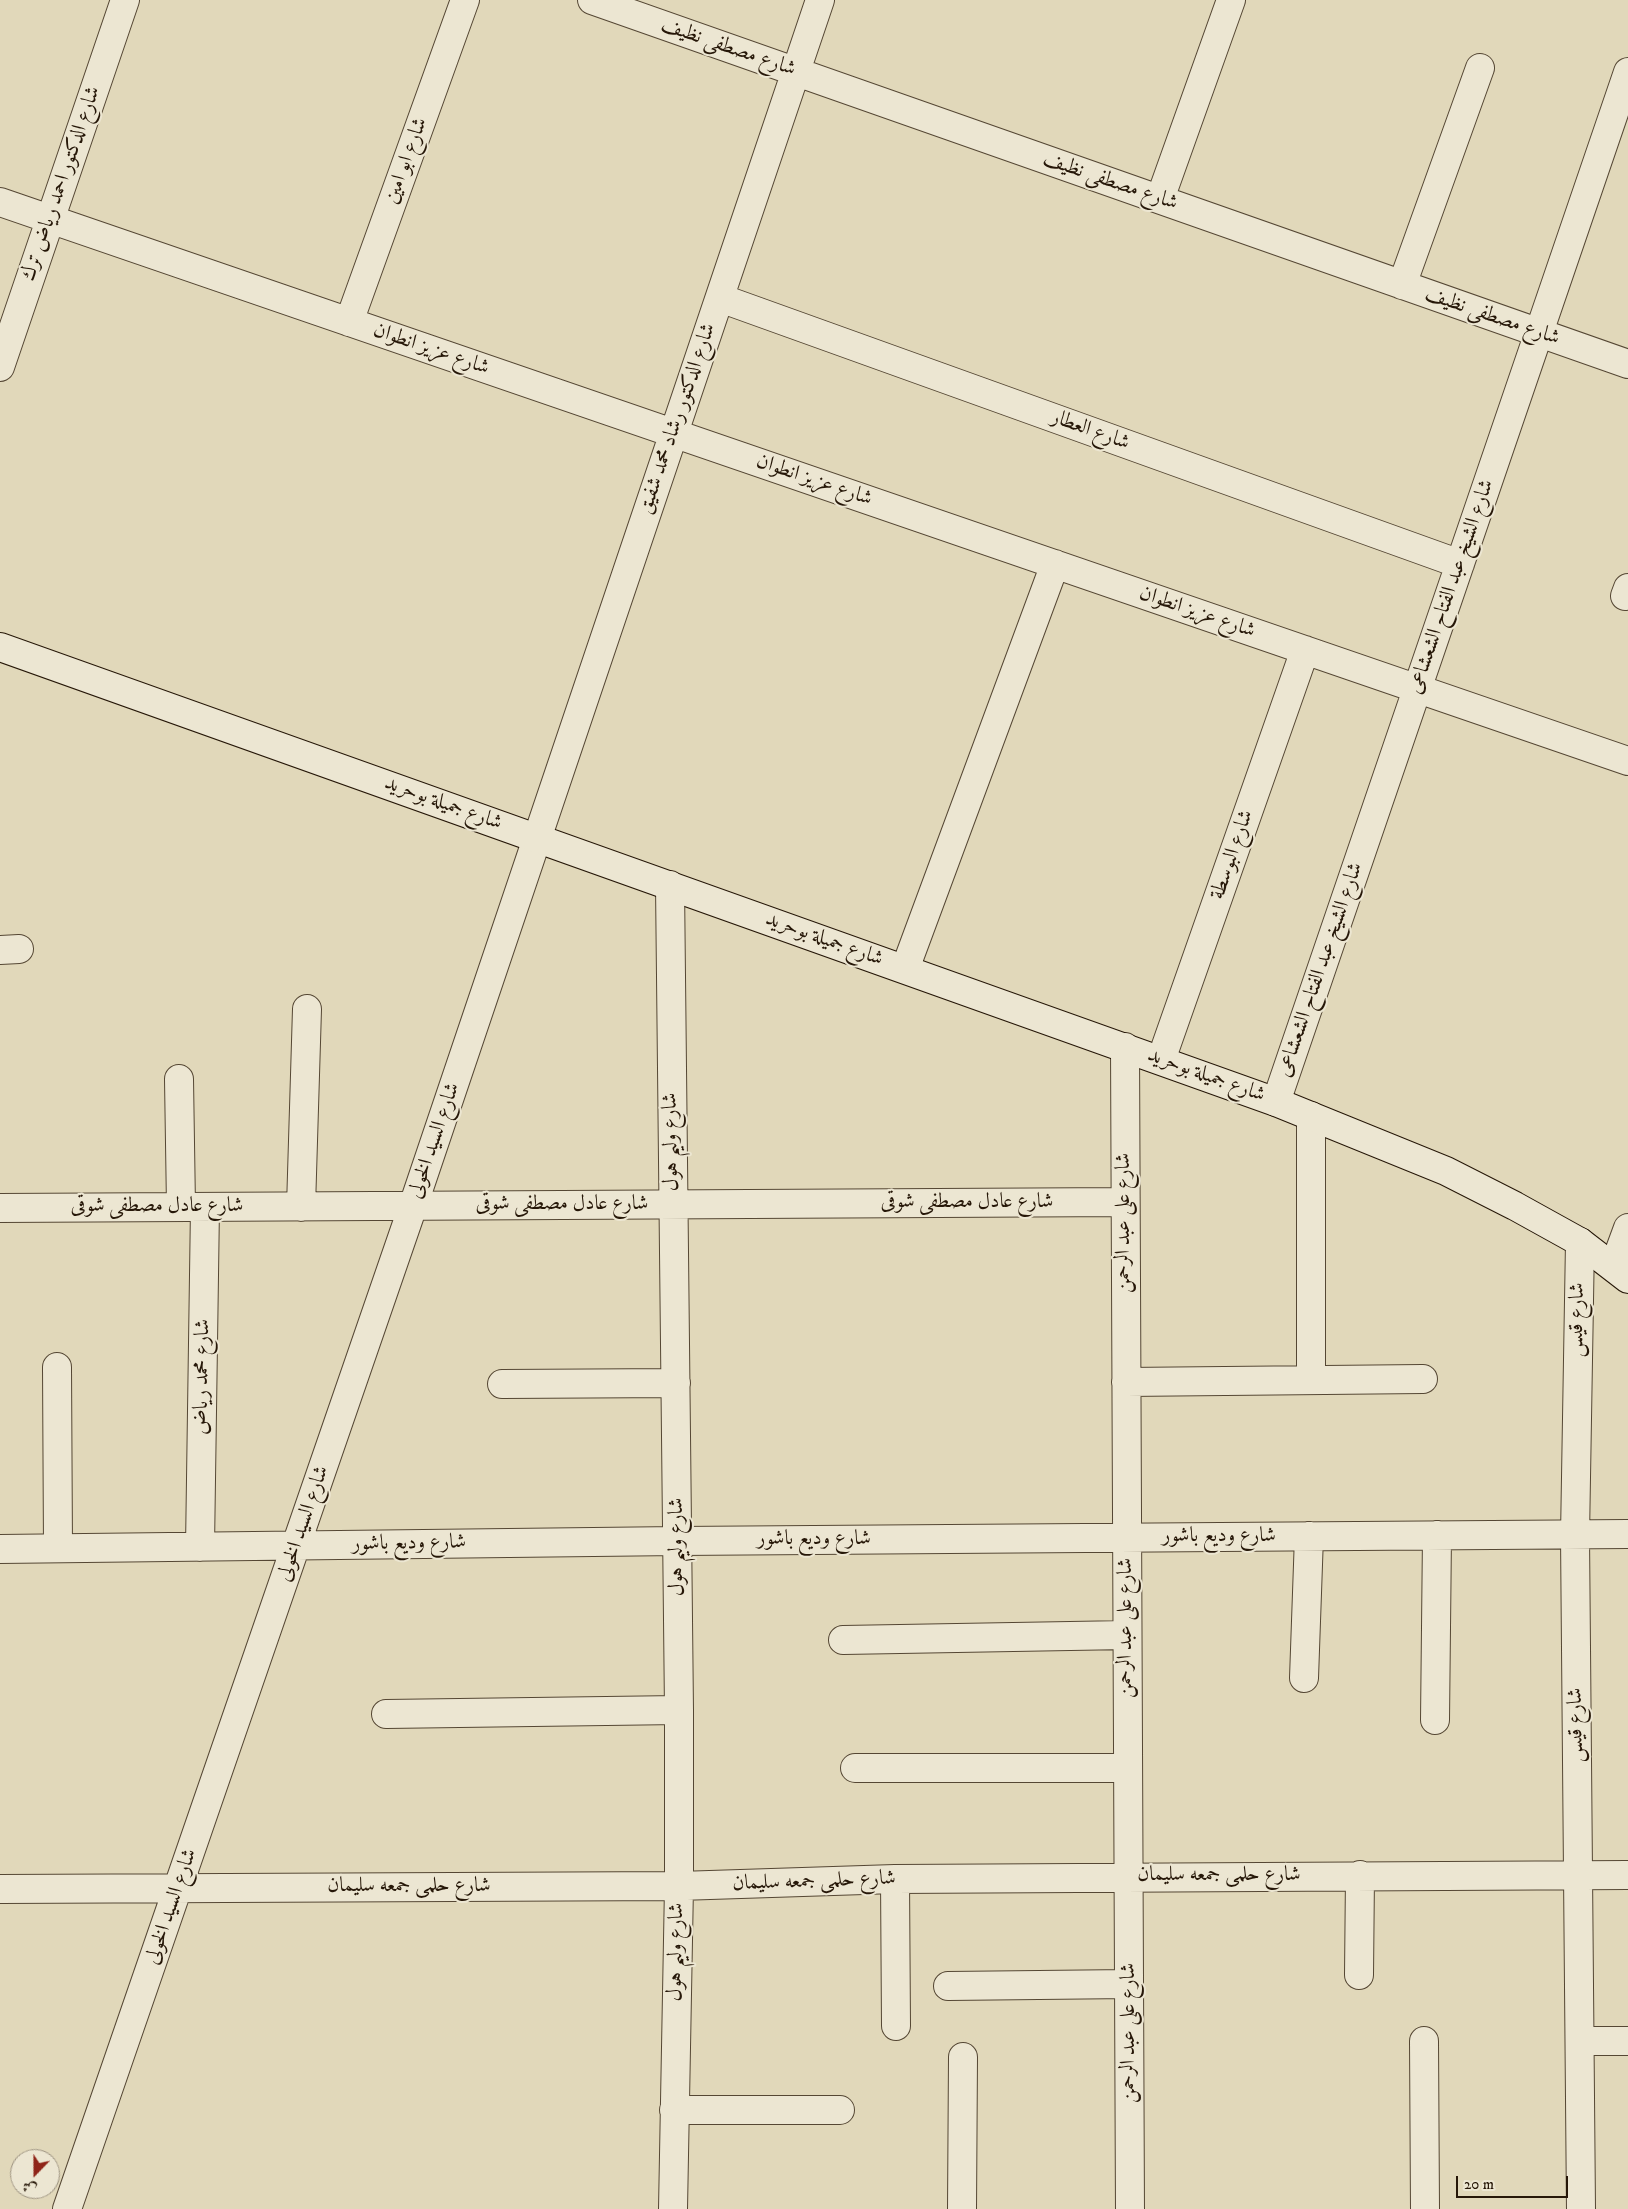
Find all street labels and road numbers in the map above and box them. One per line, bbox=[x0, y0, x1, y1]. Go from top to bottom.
street label: شارع مصطفى نظيف bbox=[657, 13, 799, 83]
street label: شارع الدكتور احمد رياض ترك bbox=[17, 83, 107, 285]
street label: شارع ابو امين bbox=[380, 114, 434, 208]
street label: شارع مصطفى نظيف bbox=[1039, 147, 1181, 217]
street label: شارع مصطفى نظيف bbox=[1421, 282, 1563, 352]
street label: شارع عزيز انطوان bbox=[370, 318, 492, 382]
street label: شارع الدكتور رشاد محمد شفيق bbox=[633, 320, 723, 518]
street label: شارع العطار bbox=[1047, 405, 1133, 457]
street label: شارع عزيز انطوان bbox=[753, 449, 875, 513]
street label: شارع الشيخ عبد الفتاح الشعشاعى bbox=[1403, 476, 1501, 698]
street label: شارع عزيز انطوان bbox=[1136, 581, 1258, 645]
street label: شارع جميلة بوحريد bbox=[381, 771, 505, 837]
street label: شارع البوسطة bbox=[1206, 807, 1260, 903]
street label: شارع الشيخ عبد الفتاح الشعشاعى bbox=[1272, 859, 1370, 1081]
street label: شارع جميلة بوحريد bbox=[762, 907, 886, 973]
street label: شارع جميلة بوحريد bbox=[1144, 1043, 1268, 1109]
street label: شارع السيد الخولى bbox=[403, 1080, 467, 1202]
street label: شارع وليم هول bbox=[659, 1092, 685, 1192]
street label: شارع على عبد الرحمن bbox=[1112, 1153, 1138, 1293]
street label: شارع عادل مصطفى شوقى bbox=[880, 1190, 1054, 1216]
street label: شارع عادل مصطفى شوقى bbox=[475, 1192, 649, 1218]
street label: شارع عادل مصطفى شوقى bbox=[70, 1194, 244, 1220]
street label: شارع قيس bbox=[1565, 1282, 1591, 1358]
street label: شارع محمد رياض bbox=[189, 1319, 217, 1435]
street label: شارع السيد الخولى bbox=[272, 1463, 336, 1585]
street label: شارع وليم هول bbox=[665, 1498, 691, 1596]
street label: شارع وديع باشور bbox=[1162, 1524, 1276, 1550]
street label: شارع وديع باشور bbox=[757, 1527, 871, 1553]
street label: شارع وديع باشور bbox=[352, 1530, 466, 1558]
street label: شارع على عبد الرحمن bbox=[1114, 1558, 1140, 1698]
street label: شارع قيس bbox=[1564, 1687, 1590, 1763]
street label: شارع السيد الخولى bbox=[140, 1846, 204, 1968]
street label: شارع حلمى جمعه سليمان bbox=[1137, 1863, 1301, 1889]
street label: شارع حلمى جمعه سليمان bbox=[732, 1867, 896, 1897]
street label: شارع حلمى جمعه سليمان bbox=[327, 1874, 491, 1900]
street label: شارع وليم هول bbox=[664, 1902, 690, 2002]
street label: شارع على عبد الرحمن bbox=[1117, 1963, 1143, 2103]

